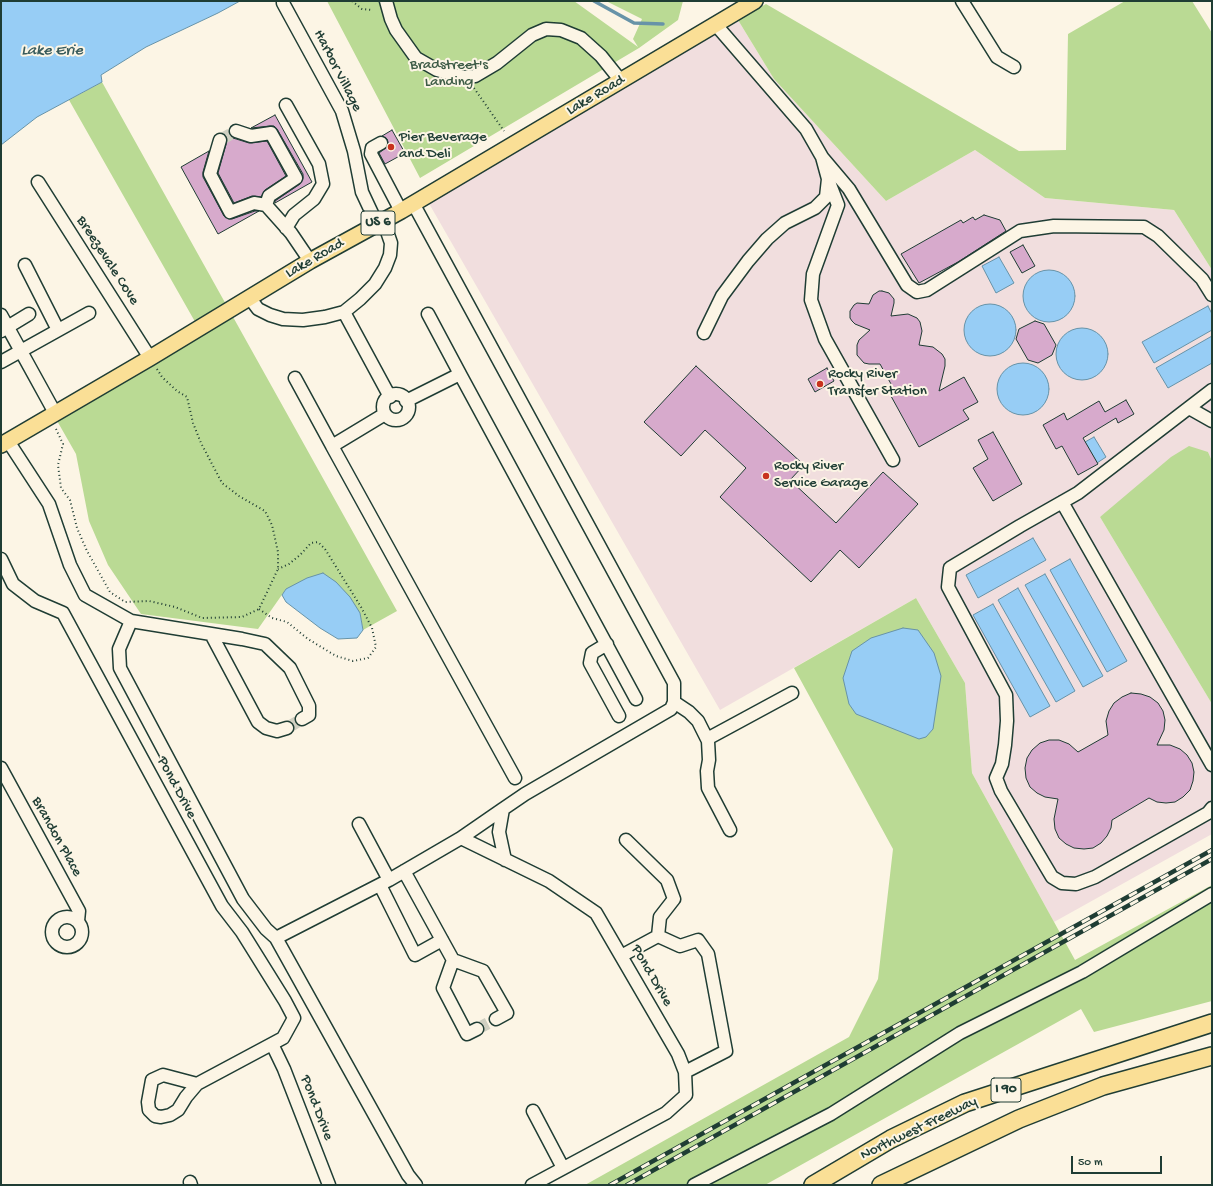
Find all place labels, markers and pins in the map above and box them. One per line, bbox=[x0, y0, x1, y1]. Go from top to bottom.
place label: Pier Beverage and Deli bbox=[399, 129, 487, 164]
marker: Pier Beverage and Deli bbox=[386, 142, 396, 152]
place label: Rocky River Transfer Station bbox=[828, 366, 927, 401]
marker: Rocky River Transfer Station bbox=[815, 379, 825, 389]
place label: Rocky River Service Garage bbox=[774, 458, 868, 493]
marker: Rocky River Service Garage bbox=[761, 471, 771, 481]

